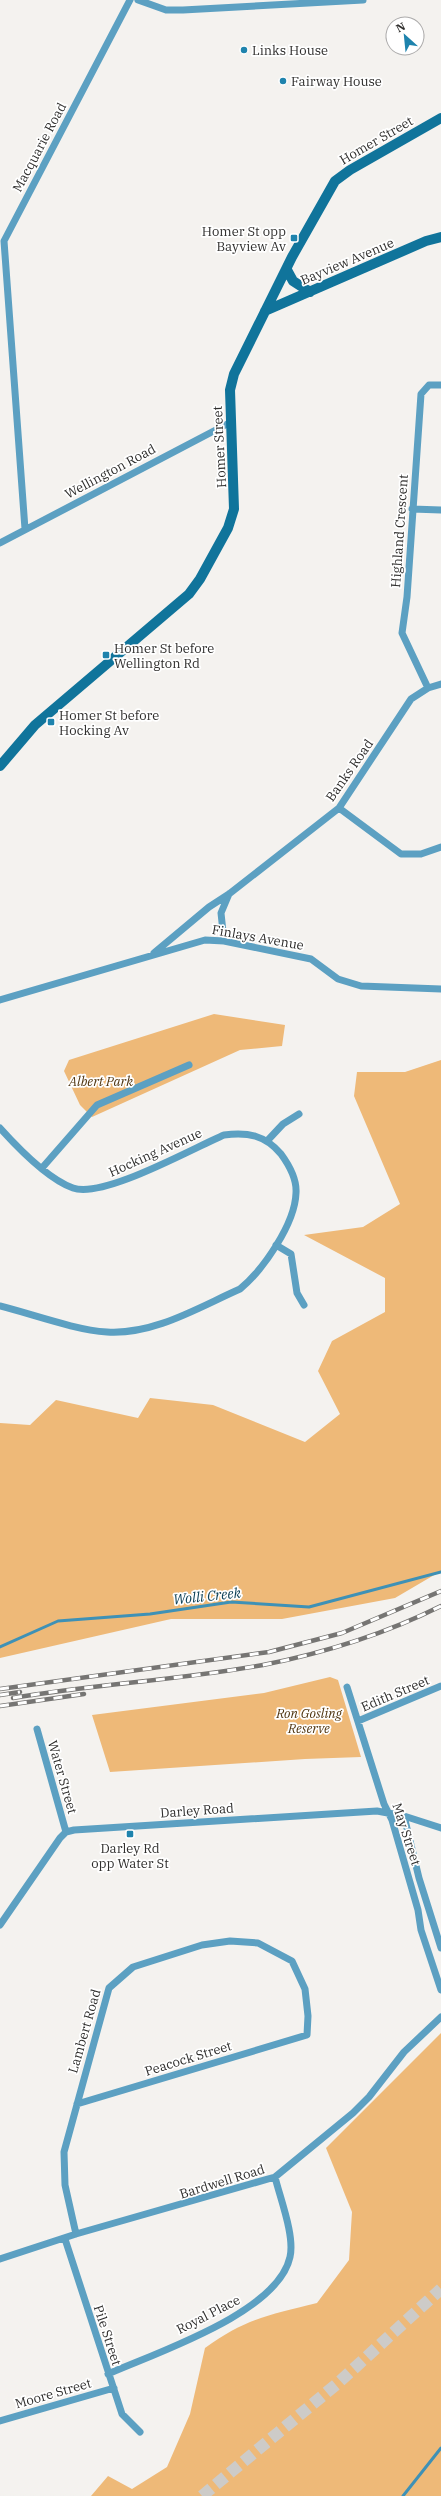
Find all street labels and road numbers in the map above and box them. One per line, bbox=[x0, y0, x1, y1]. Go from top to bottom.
street label: Macquarie Road bbox=[9, 100, 70, 195]
street label: Homer Street bbox=[336, 112, 416, 168]
street label: Bayview Avenue bbox=[298, 234, 396, 289]
street label: Homer Street bbox=[209, 405, 230, 488]
street label: Wellington Road bbox=[62, 440, 159, 503]
street label: Highland Crescent bbox=[387, 473, 412, 588]
street label: Banks Road bbox=[322, 736, 377, 805]
street label: Finlays Avenue bbox=[211, 921, 305, 954]
street label: Hocking Avenue bbox=[106, 1124, 204, 1181]
street label: Edith Street bbox=[359, 1671, 432, 1715]
street label: Water Street bbox=[44, 1738, 81, 1816]
street label: Darley Road bbox=[160, 1799, 235, 1822]
street label: May Street bbox=[388, 1801, 425, 1868]
street label: Lambert Road bbox=[64, 1987, 105, 2075]
street label: Peacock Street bbox=[143, 2037, 234, 2080]
street label: Bardwell Road bbox=[177, 2160, 267, 2203]
street label: Royal Place bbox=[174, 2291, 243, 2338]
street label: Pile Street bbox=[90, 2303, 125, 2368]
street label: Moore Street bbox=[13, 2374, 94, 2412]

